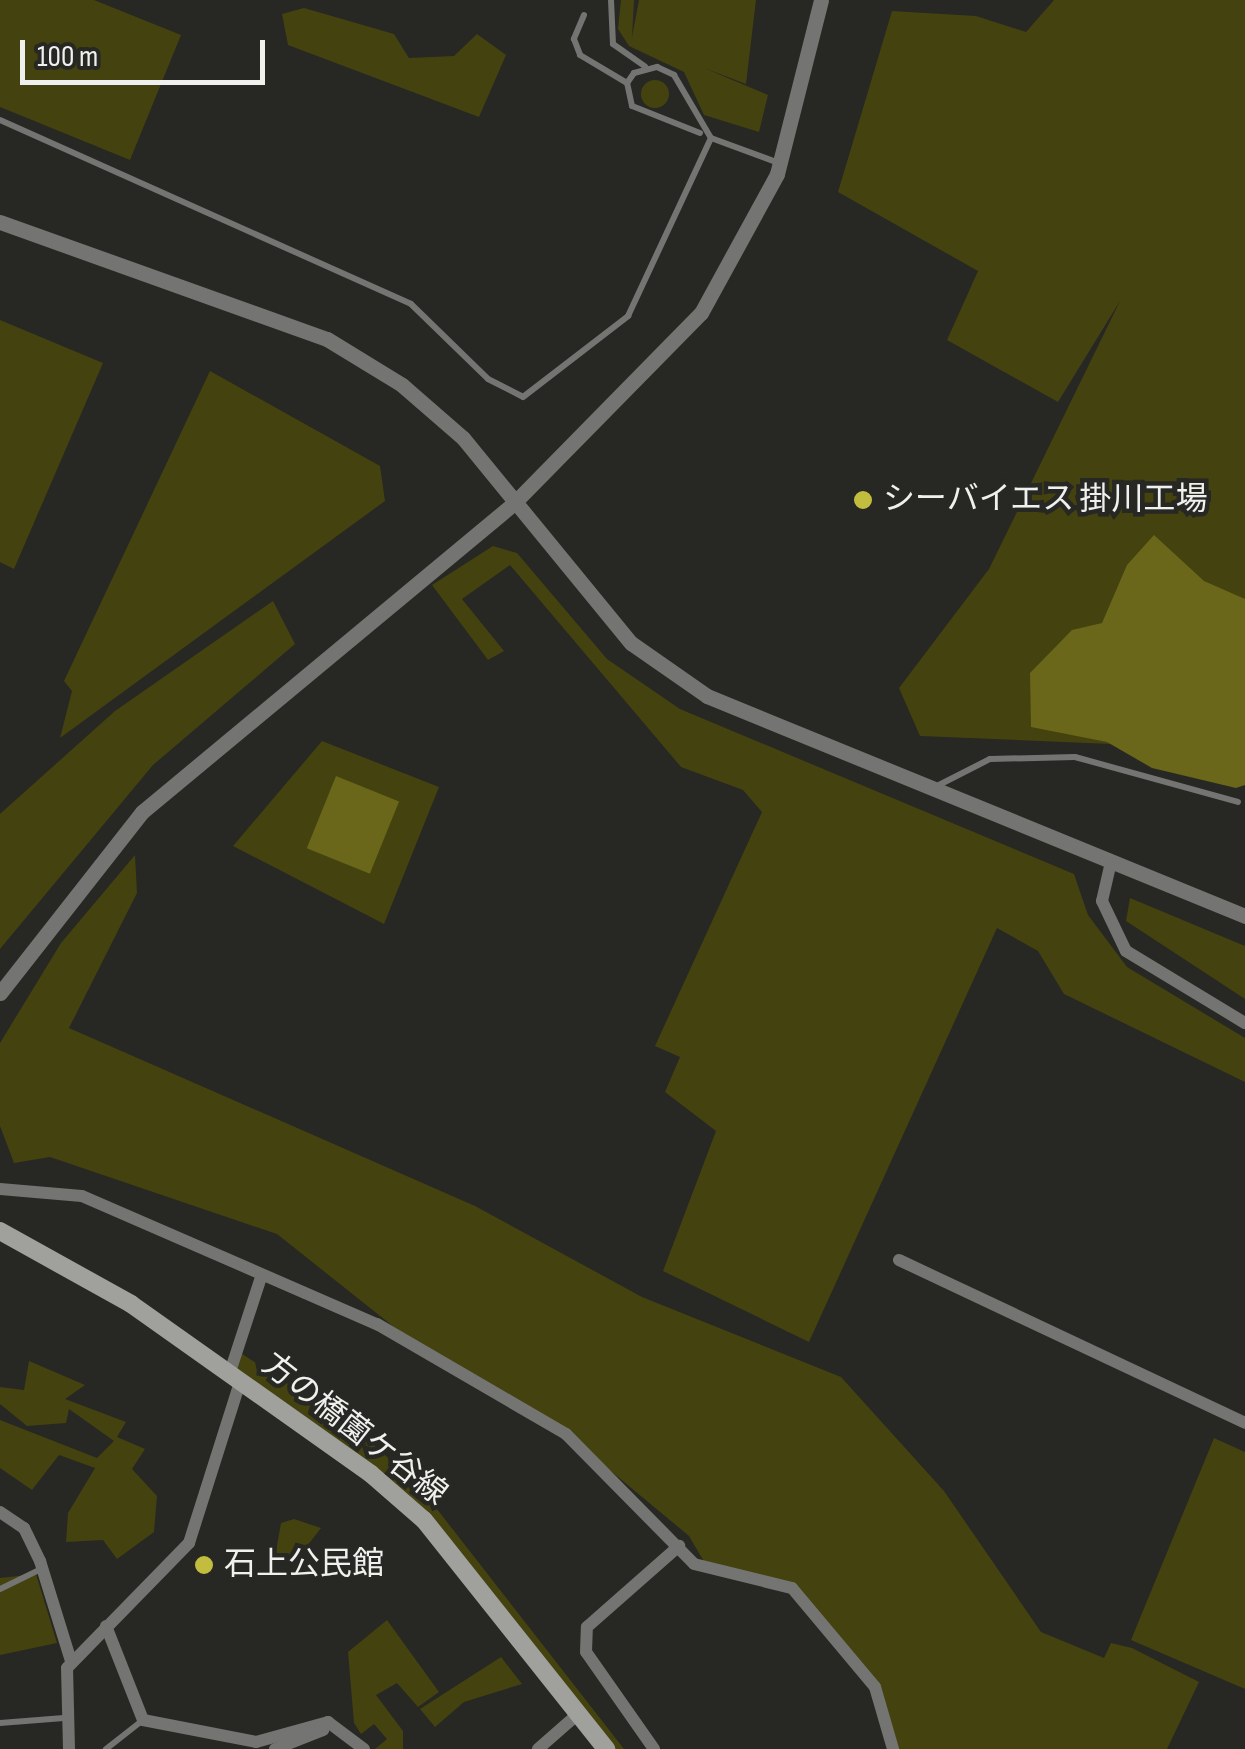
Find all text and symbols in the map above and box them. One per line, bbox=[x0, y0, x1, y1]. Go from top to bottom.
scale bar bbox=[25, 20, 270, 82]
text: 100 m bbox=[37, 39, 98, 75]
place label: シーバイエス 掛川工場 bbox=[883, 481, 1208, 519]
marker: シーバイエス 掛川工場 bbox=[852, 489, 874, 511]
street label: 方の橋薗ケ谷線 bbox=[254, 1346, 454, 1514]
place label: 石上公民館 bbox=[224, 1546, 384, 1584]
marker: 石上公民館 bbox=[193, 1554, 215, 1576]

